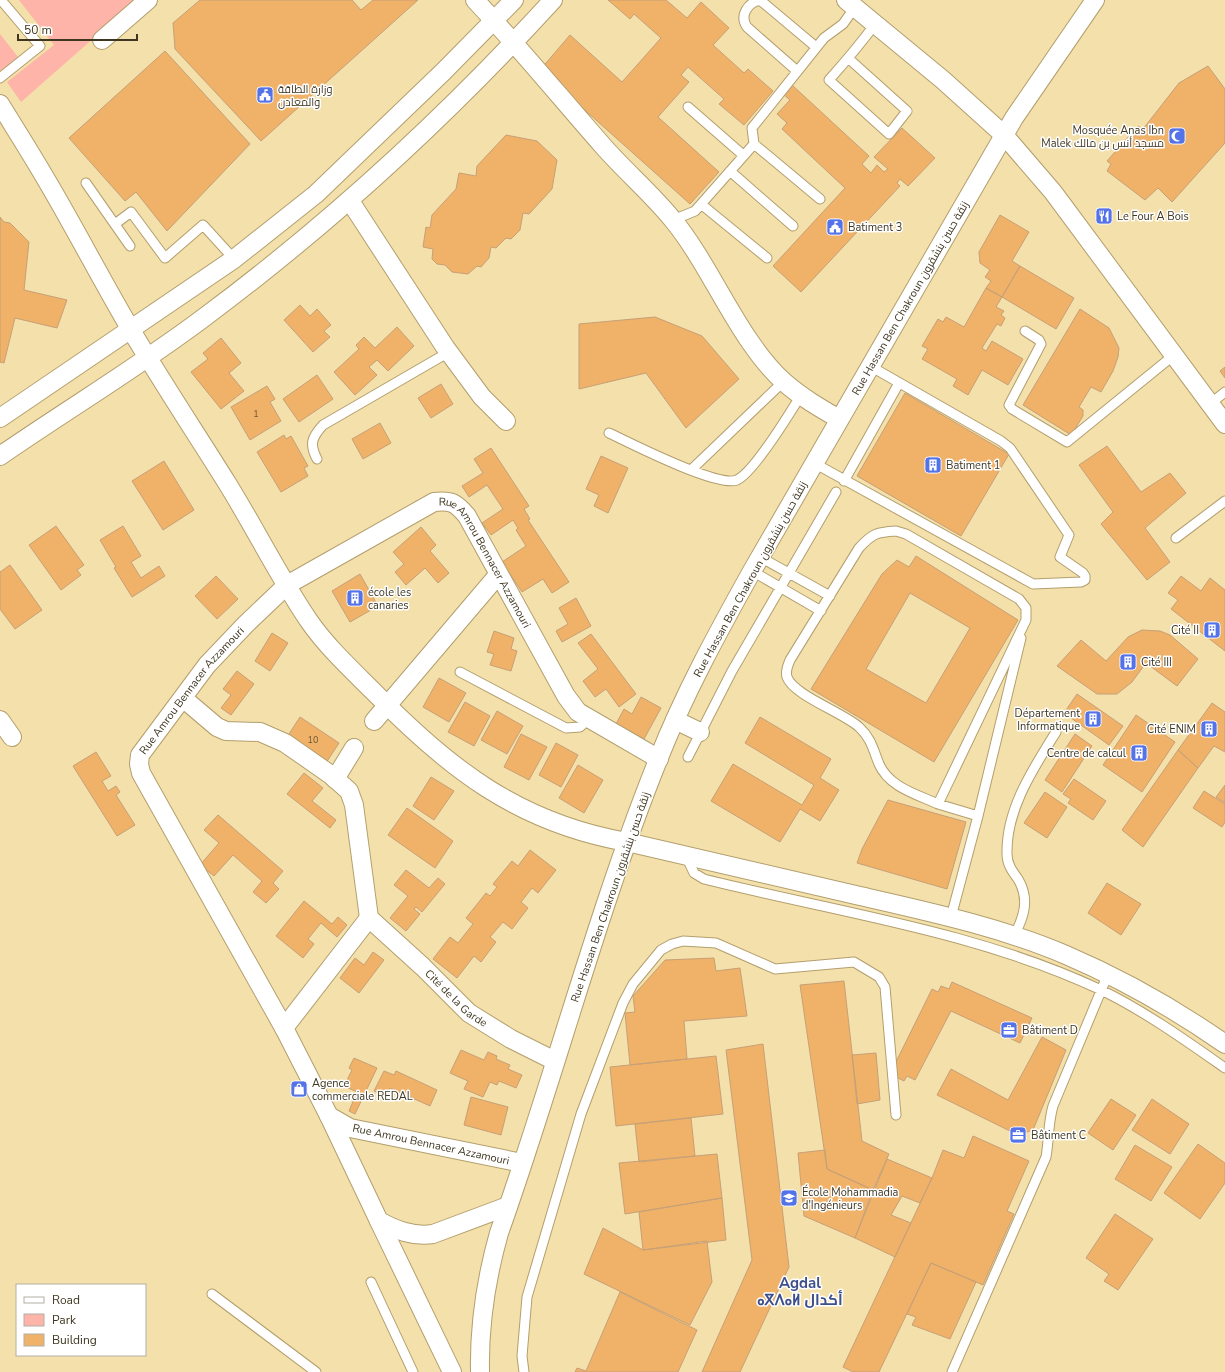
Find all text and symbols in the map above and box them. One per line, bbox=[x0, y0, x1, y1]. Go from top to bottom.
scale bar bbox=[18, 16, 137, 42]
text: 50 m bbox=[24, 22, 52, 38]
place label: وزارة الطاقة والمعادن bbox=[278, 82, 333, 110]
public building icon: وزارة الطاقة والمعادن bbox=[255, 85, 275, 105]
place label: Mosquée Anas Ibn Malek مسجد أنس بن مالك bbox=[1041, 123, 1164, 151]
mosque icon: Mosquée Anas Ibn Malek مسجد أنس بن مالك bbox=[1167, 126, 1187, 146]
street label: Rue Hassan Ben Chakroun زنقة حسن بنشقرون bbox=[849, 198, 972, 398]
restaurant icon: Le Four A Bois bbox=[1094, 206, 1114, 226]
place label: Le Four A Bois bbox=[1117, 209, 1189, 224]
public building icon: Batiment 3 bbox=[825, 217, 845, 237]
place label: Batiment 3 bbox=[848, 220, 902, 235]
house number: 1 bbox=[253, 408, 259, 420]
building icon: Batiment 1 bbox=[923, 455, 943, 475]
place label: Batiment 1 bbox=[946, 458, 1000, 473]
street label: Rue Hassan Ben Chakroun زنقة حسن بنشقرون bbox=[690, 479, 811, 680]
street label: Rue Amrou Bennacer Azzamouri bbox=[439, 494, 534, 631]
place label: école les canaries bbox=[368, 585, 411, 613]
building icon: école les canaries bbox=[345, 588, 365, 608]
building icon: Cité II bbox=[1202, 620, 1222, 640]
street label: Rue Amrou Bennacer Azzamouri bbox=[136, 623, 248, 758]
place label: Cité II bbox=[1171, 623, 1199, 638]
building icon: Cité III bbox=[1118, 652, 1138, 672]
place label: Cité III bbox=[1141, 655, 1172, 670]
place label: Département Informatique bbox=[1015, 706, 1080, 734]
building icon: Département Informatique bbox=[1083, 709, 1103, 729]
building icon: Cité ENIM bbox=[1199, 719, 1219, 739]
place label: Cité ENIM bbox=[1147, 722, 1196, 737]
house number: 10 bbox=[308, 734, 318, 746]
building icon: Centre de calcul bbox=[1129, 743, 1149, 763]
place label: Centre de calcul bbox=[1047, 746, 1127, 761]
street label: Rue Hassan Ben Chakroun زنقة حسن بنشقرون bbox=[567, 790, 654, 1004]
street label: Cité de la Garde bbox=[422, 966, 490, 1031]
office icon: Bâtiment D bbox=[999, 1020, 1019, 1040]
place label: Bâtiment D bbox=[1022, 1023, 1078, 1038]
place label: Agence commerciale REDAL bbox=[312, 1076, 413, 1104]
shop icon: Agence commerciale REDAL bbox=[289, 1079, 309, 1099]
street label: Rue Amrou Bennacer Azzamouri bbox=[351, 1121, 511, 1168]
office icon: Bâtiment C bbox=[1008, 1125, 1028, 1145]
place label: Bâtiment C bbox=[1031, 1128, 1086, 1143]
place label: École Mohammadia d'Ingénieurs bbox=[802, 1184, 899, 1213]
school or university icon: École Mohammadia d'Ingénieurs bbox=[779, 1188, 799, 1208]
district label: Agdal ⴰⴳⴷⴰⵍ أكدال bbox=[757, 1273, 843, 1310]
legend bbox=[16, 1284, 146, 1356]
text: Road bbox=[52, 1292, 80, 1308]
text: Park bbox=[52, 1312, 77, 1328]
text: Building bbox=[52, 1332, 97, 1348]

